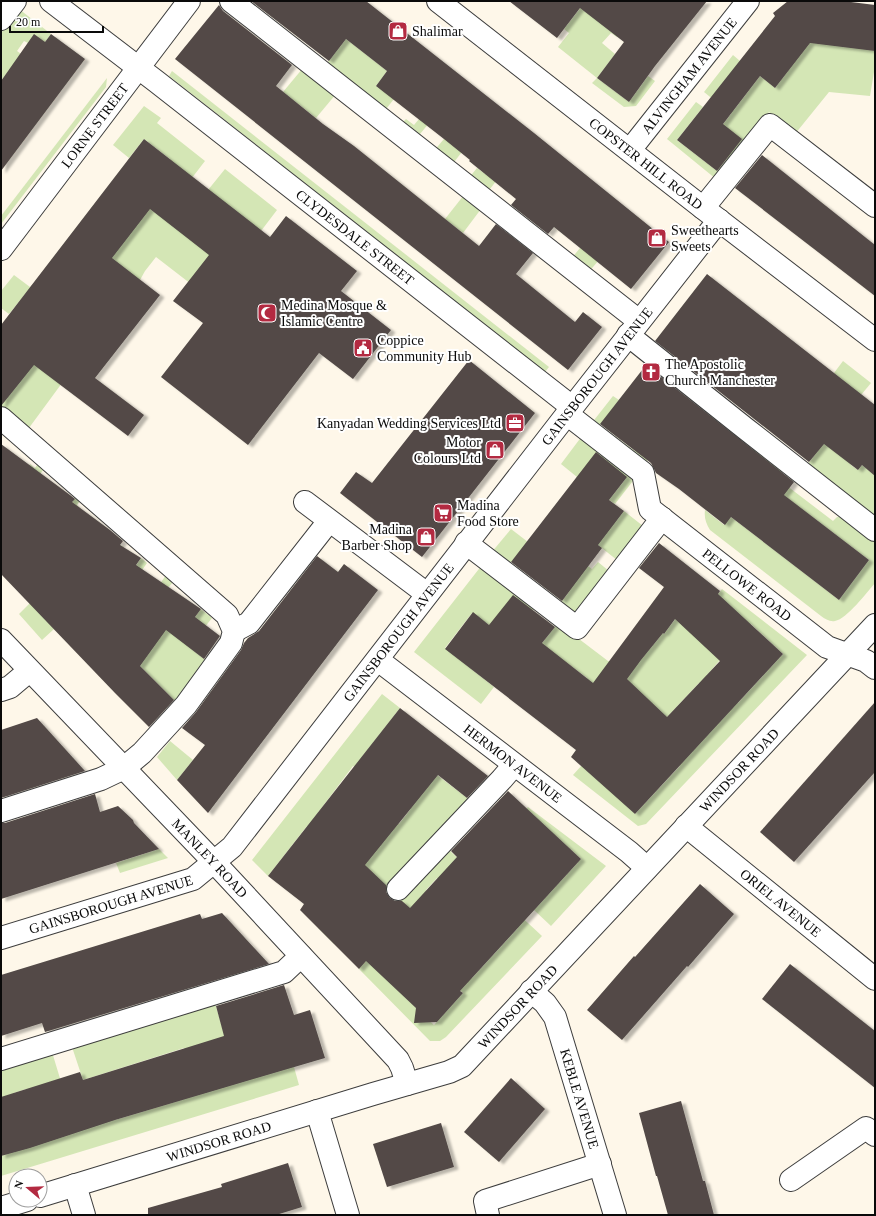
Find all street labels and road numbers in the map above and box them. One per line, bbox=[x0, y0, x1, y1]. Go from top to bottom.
street label: ALVINGHAM AVENUE bbox=[639, 15, 740, 137]
street label: LORNE STREET bbox=[58, 80, 132, 171]
street label: COPSTER HILL ROAD bbox=[586, 115, 705, 213]
street label: CLYDESDALE STREET bbox=[293, 187, 417, 289]
street label: GAINSBOROUGH AVENUE bbox=[539, 305, 656, 448]
street label: PELLOWE ROAD bbox=[699, 546, 794, 624]
street label: GAINSBOROUGH AVENUE bbox=[340, 560, 457, 705]
street label: HERMON AVENUE bbox=[461, 721, 565, 806]
street label: WINDSOR ROAD bbox=[697, 726, 782, 815]
street label: MANLEY ROAD bbox=[169, 816, 250, 901]
street label: ORIEL AVENUE bbox=[737, 866, 824, 940]
street label: GAINSBOROUGH AVENUE bbox=[27, 872, 195, 937]
street label: WINDSOR ROAD bbox=[475, 962, 561, 1052]
street label: KEBLE AVENUE bbox=[557, 1047, 601, 1151]
street label: WINDSOR ROAD bbox=[165, 1119, 273, 1165]

